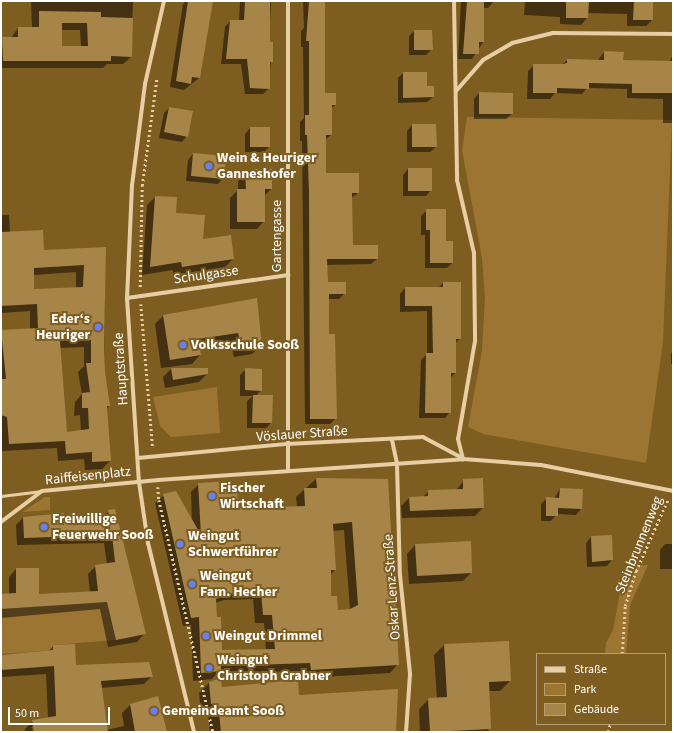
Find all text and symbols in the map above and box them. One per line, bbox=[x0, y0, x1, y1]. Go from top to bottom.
place label: Wein & Heuriger Ganneshofer bbox=[217, 150, 317, 182]
marker: Wein & Heuriger Ganneshofer bbox=[204, 161, 214, 171]
street label: Gartengasse bbox=[269, 200, 285, 272]
street label: Schulgasse bbox=[173, 262, 239, 288]
place label: Eder‘s Heuriger bbox=[36, 311, 90, 344]
marker: Eder‘s Heuriger bbox=[93, 322, 103, 332]
street label: Hauptstraße bbox=[110, 332, 132, 406]
place label: Volksschule Sooß bbox=[191, 337, 299, 353]
marker: Volksschule Sooß bbox=[178, 340, 188, 350]
street label: Vöslauer Straße bbox=[256, 422, 348, 446]
street label: Raiffeisenplatz bbox=[44, 463, 132, 489]
place label: Fischer Wirtschaft bbox=[220, 480, 284, 512]
marker: Fischer Wirtschaft bbox=[207, 491, 217, 501]
street label: Steinbrunnenweg bbox=[612, 494, 666, 596]
place label: Freiwillige Feuerwehr Sooß bbox=[52, 511, 154, 544]
marker: Freiwillige Feuerwehr Sooß bbox=[39, 522, 49, 532]
place label: Weingut Schwertführer bbox=[188, 528, 278, 560]
street label: Oskar Lenz-Straße bbox=[380, 533, 404, 641]
marker: Weingut Schwertführer bbox=[175, 539, 185, 549]
place label: Weingut Fam. Hecher bbox=[200, 568, 277, 600]
marker: Weingut Fam. Hecher bbox=[187, 579, 197, 589]
place label: Weingut Drimmel bbox=[214, 628, 322, 644]
marker: Weingut Drimmel bbox=[201, 631, 211, 641]
place label: Weingut Christoph Grabner bbox=[217, 652, 331, 684]
legend bbox=[536, 653, 666, 725]
text: Straße bbox=[574, 661, 607, 678]
marker: Weingut Christoph Grabner bbox=[204, 663, 214, 673]
text: Park bbox=[574, 681, 596, 698]
scale bar bbox=[10, 699, 112, 725]
text: Gebäude bbox=[574, 701, 619, 718]
place label: Gemeindeamt Sooß bbox=[162, 703, 284, 719]
text: 50 m bbox=[15, 705, 39, 722]
marker: Gemeindeamt Sooß bbox=[149, 706, 159, 716]

